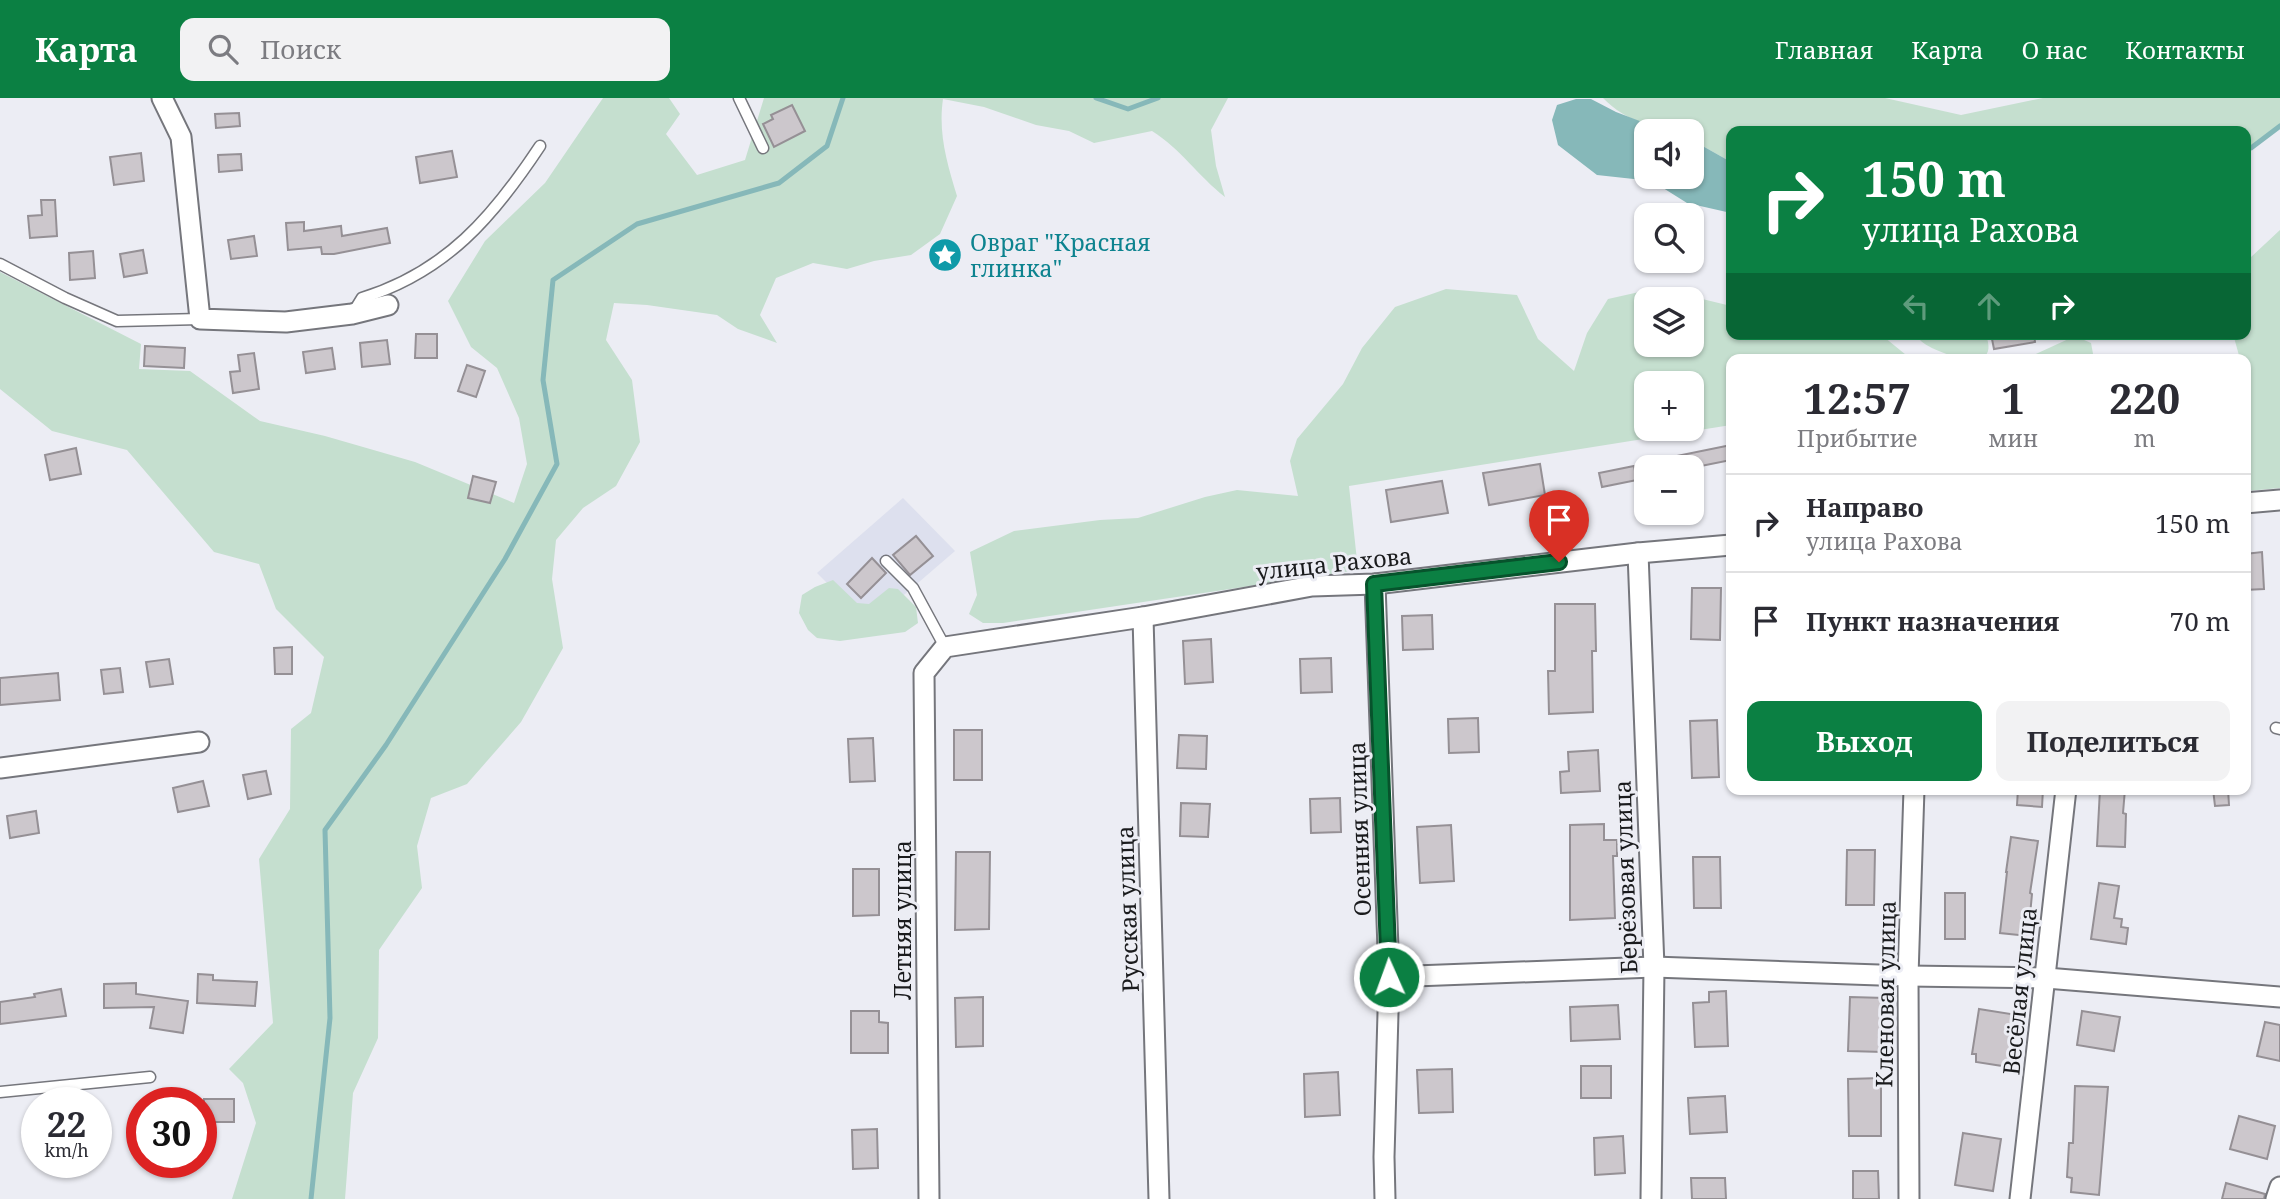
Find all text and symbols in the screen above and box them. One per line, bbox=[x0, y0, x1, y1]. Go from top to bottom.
search box bbox=[180, 18, 670, 81]
text: Карта bbox=[35, 27, 138, 72]
icon: search bbox=[204, 30, 242, 68]
text: Поиск bbox=[260, 31, 341, 67]
text: Главная bbox=[1775, 33, 1873, 66]
text: Карта bbox=[1911, 33, 1984, 66]
text: О нас bbox=[2022, 33, 2087, 66]
text: Контакты bbox=[2125, 33, 2245, 66]
map controls bbox=[1634, 119, 1704, 525]
button: sound bbox=[1634, 119, 1704, 189]
text: 150 m bbox=[1862, 145, 2006, 211]
icon: right bbox=[1747, 154, 1838, 245]
button: search bbox=[1634, 203, 1704, 273]
text: улица Рахова bbox=[1862, 208, 2080, 251]
place label: Овраг "Красная глинка" bbox=[970, 226, 1151, 284]
place icon: Овраг "Красная глинка" bbox=[926, 236, 964, 274]
button: layers bbox=[1634, 287, 1704, 357]
icon: left bbox=[1897, 287, 1935, 325]
icon: ahead bbox=[1970, 287, 2008, 325]
icon: right bbox=[2043, 287, 2081, 325]
text: 12:57 bbox=[1803, 369, 1911, 426]
text: 1 bbox=[2001, 369, 2025, 426]
text: 220 bbox=[2109, 369, 2180, 426]
button: + bbox=[1634, 371, 1704, 441]
text: Прибытие bbox=[1797, 422, 1917, 454]
text: мин bbox=[1988, 422, 2038, 454]
text: m bbox=[2134, 422, 2155, 454]
button: − bbox=[1634, 455, 1704, 525]
text: Направо bbox=[1806, 489, 1924, 525]
pin bbox=[1529, 490, 1589, 562]
icon: arrive bbox=[1540, 501, 1578, 539]
icon: right bbox=[1747, 504, 1785, 542]
text: 150 m bbox=[2155, 505, 2230, 541]
text: улица Рахова bbox=[1806, 525, 1963, 557]
street label: улица Рахова bbox=[1254, 539, 1414, 587]
icon: arrive bbox=[1747, 602, 1785, 640]
text: Пункт назначения bbox=[1806, 603, 2059, 639]
text: 70 m bbox=[2170, 603, 2230, 639]
button: Выход bbox=[1747, 701, 1982, 781]
button: Поделиться bbox=[1996, 701, 2230, 781]
street label: Осенняя улица bbox=[1340, 741, 1378, 917]
street label: Берёзовая улица bbox=[1606, 780, 1644, 974]
street label: Русская улица bbox=[1108, 825, 1146, 993]
street label: Летняя улица bbox=[886, 840, 918, 1000]
street label: Кленовая улица bbox=[1867, 900, 1903, 1088]
street label: Весёлая улица bbox=[1994, 906, 2044, 1076]
position arrow bbox=[1352, 940, 1426, 1014]
speed limit sign: 30 bbox=[126, 1087, 217, 1178]
text: 22 bbox=[47, 1100, 86, 1147]
text: km/h bbox=[44, 1138, 89, 1162]

